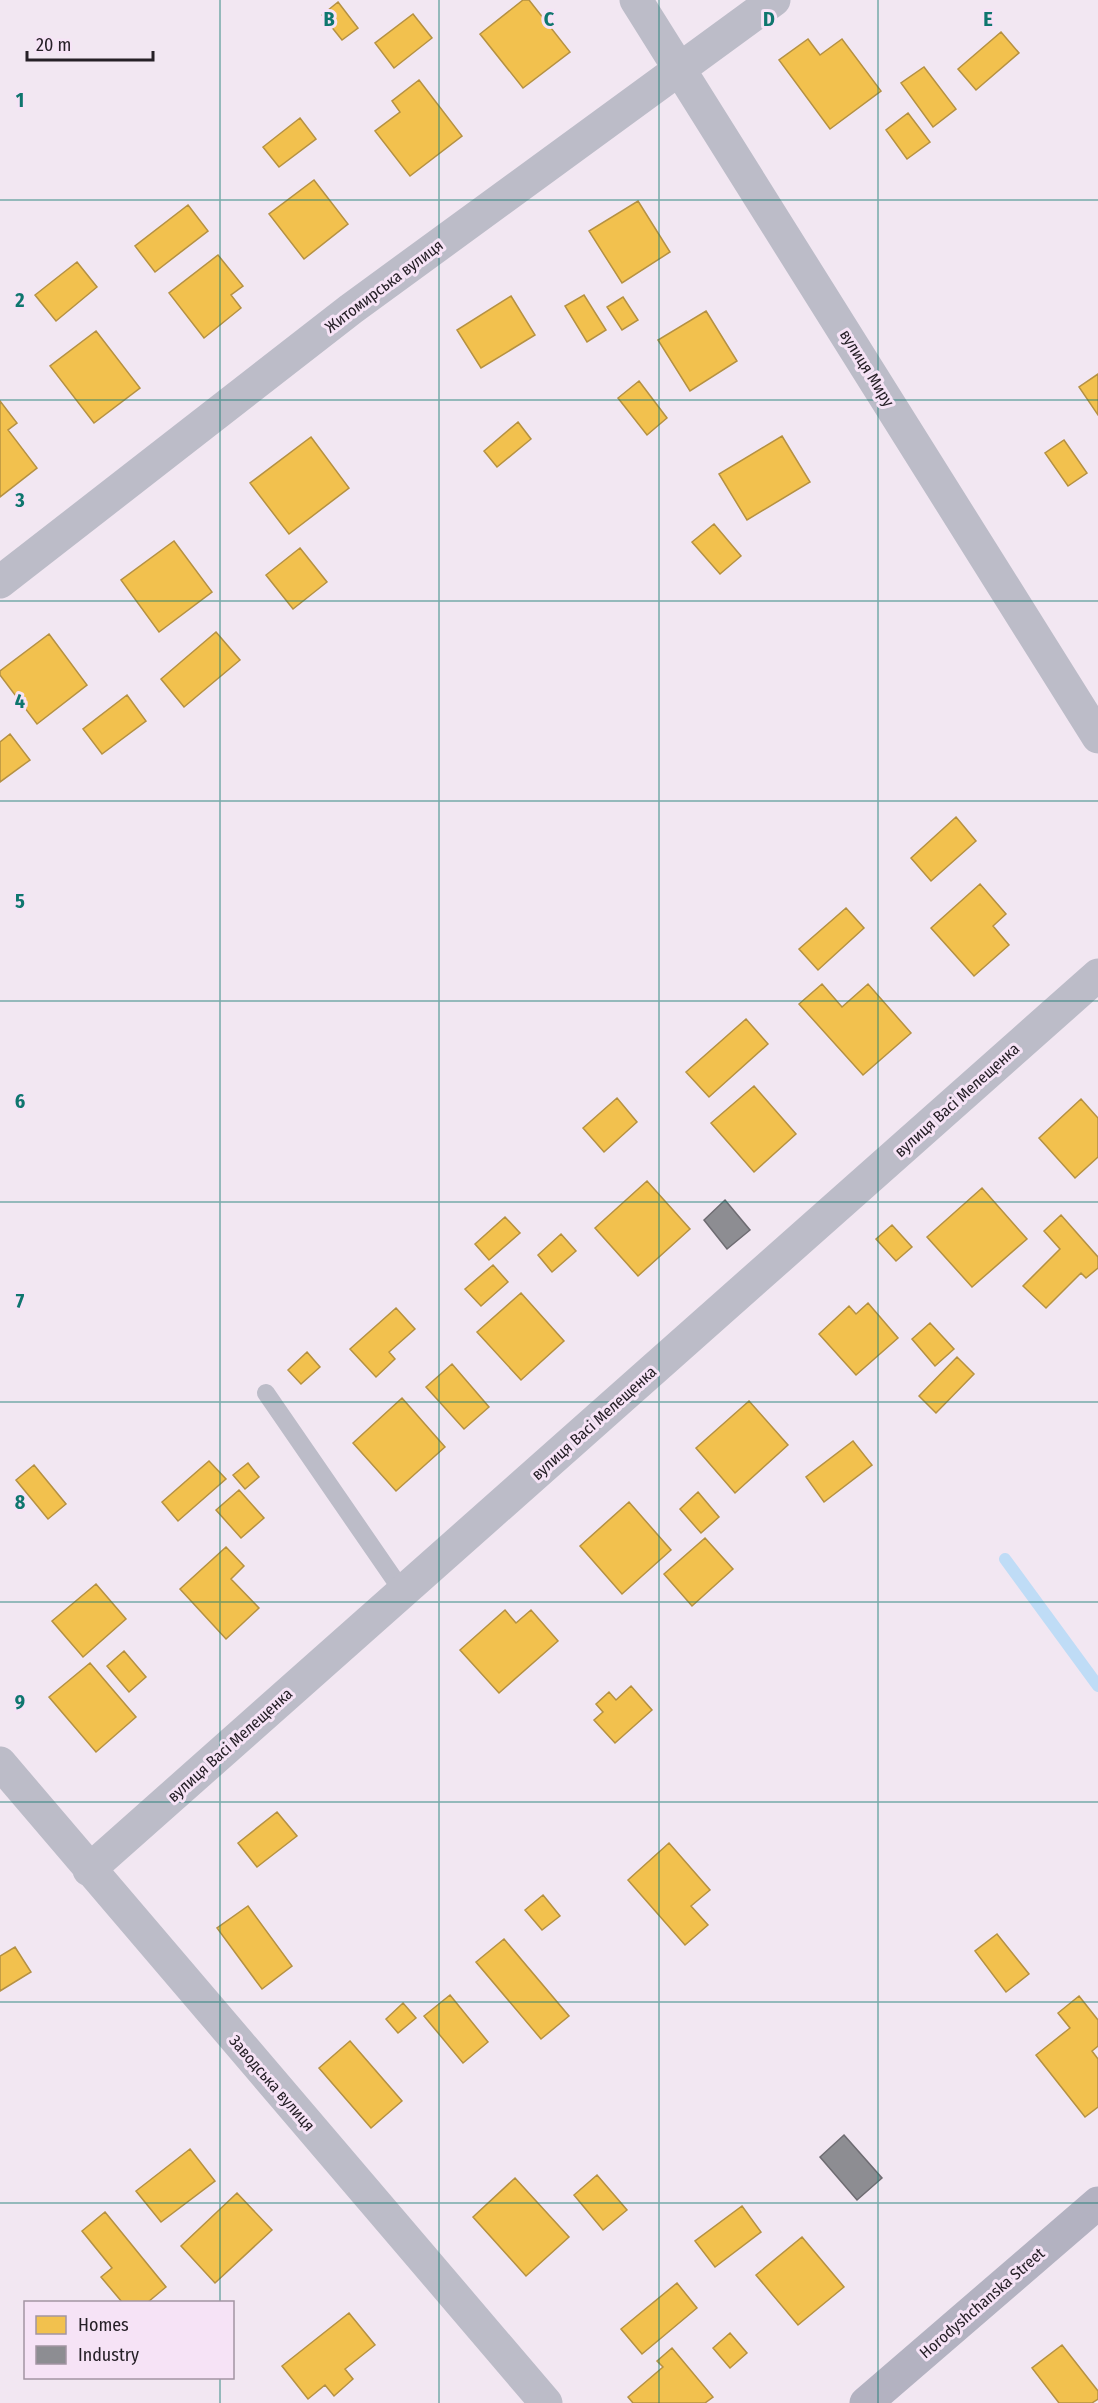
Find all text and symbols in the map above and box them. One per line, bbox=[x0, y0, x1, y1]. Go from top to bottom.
text: B bbox=[323, 7, 335, 31]
text: C bbox=[544, 7, 555, 31]
text: D bbox=[763, 7, 775, 31]
text: E bbox=[983, 7, 993, 31]
scale bar bbox=[27, 24, 153, 62]
text: 20 m bbox=[36, 34, 71, 56]
text: 1 bbox=[16, 88, 24, 112]
street label: Житомирська вулиця bbox=[321, 235, 447, 337]
text: 2 bbox=[14, 288, 25, 312]
street label: вулиця Миру bbox=[836, 326, 899, 411]
text: 3 bbox=[14, 488, 25, 512]
text: 4 bbox=[15, 689, 25, 713]
text: 5 bbox=[15, 889, 25, 913]
street label: вулиця Васі Мелещенка bbox=[891, 1039, 1023, 1161]
text: 6 bbox=[15, 1089, 25, 1113]
text: 7 bbox=[16, 1289, 25, 1313]
street label: вулиця Васі Мелещенка bbox=[528, 1362, 660, 1484]
text: 8 bbox=[15, 1490, 26, 1514]
street label: вулиця Васі Мелещенка bbox=[164, 1684, 296, 1806]
text: 9 bbox=[15, 1690, 25, 1714]
street label: Заводська вулиця bbox=[225, 2031, 319, 2135]
street label: Horodyshchanska Street bbox=[916, 2243, 1049, 2362]
legend bbox=[24, 2301, 234, 2379]
text: Homes bbox=[78, 2314, 129, 2336]
text: Industry bbox=[78, 2344, 139, 2366]

